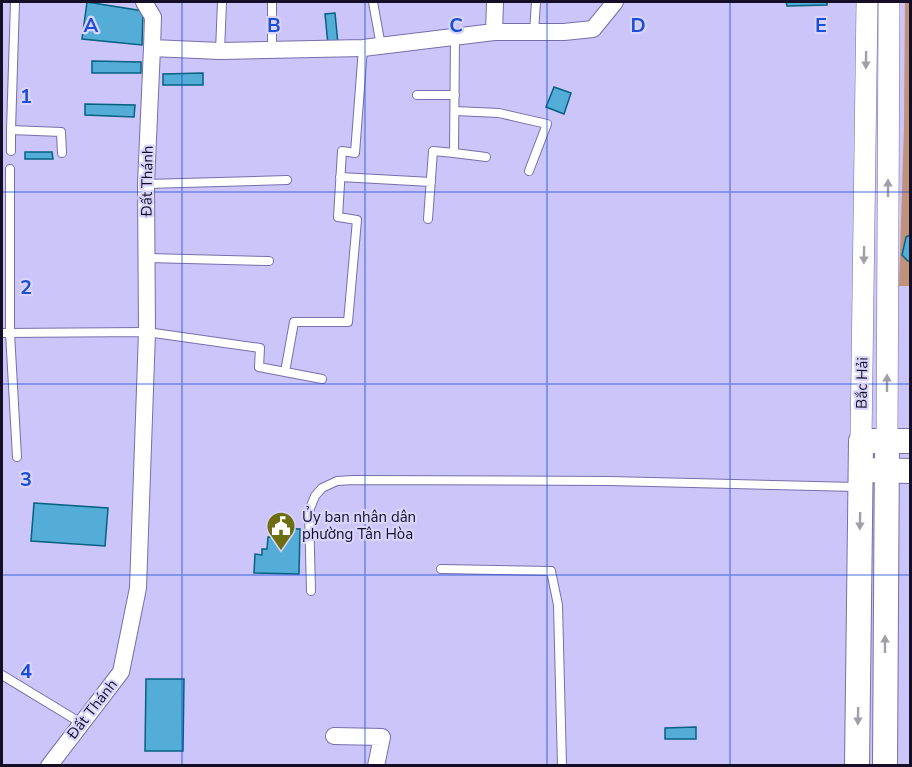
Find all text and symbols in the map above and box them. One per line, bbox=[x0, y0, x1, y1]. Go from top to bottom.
text: A bbox=[84, 12, 99, 39]
text: B bbox=[267, 12, 281, 39]
text: C bbox=[449, 12, 463, 39]
text: D bbox=[630, 12, 646, 39]
text: E bbox=[815, 12, 827, 39]
one-way arrow bbox=[862, 50, 871, 69]
text: 1 bbox=[20, 83, 32, 110]
street label: Đất Thánh bbox=[136, 145, 158, 218]
one-way arrow bbox=[883, 178, 893, 197]
one-way arrow bbox=[859, 245, 869, 264]
text: 2 bbox=[20, 274, 32, 301]
street label: Bắc Hải bbox=[852, 357, 872, 409]
one-way arrow bbox=[882, 373, 892, 392]
text: 3 bbox=[20, 466, 32, 493]
place label: Ủy ban nhân dân phường Tân Hòa bbox=[302, 506, 416, 544]
public building icon: Ủy ban nhân dân phường Tân Hòa bbox=[265, 510, 297, 552]
one-way arrow bbox=[856, 511, 865, 530]
one-way arrow bbox=[881, 635, 890, 654]
text: 4 bbox=[20, 658, 32, 685]
street label: Đất Thánh bbox=[62, 675, 122, 744]
one-way arrow bbox=[853, 706, 863, 725]

